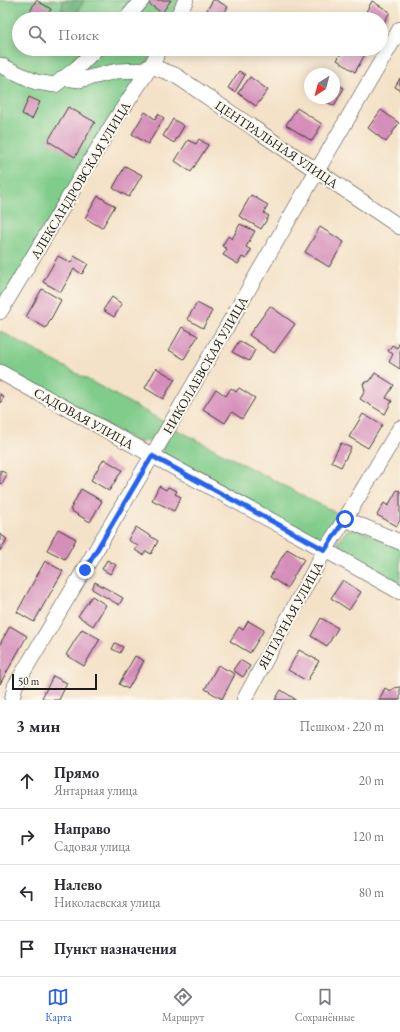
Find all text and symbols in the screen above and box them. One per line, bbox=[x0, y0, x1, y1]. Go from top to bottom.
search box bbox=[12, 12, 388, 56]
icon: search bbox=[26, 23, 48, 45]
text: Поиск bbox=[58, 25, 99, 44]
north arrow bbox=[304, 68, 340, 104]
street label: ЦЕНТРАЛЬНАЯ УЛИЦА bbox=[212, 97, 342, 193]
street label: АЛЕКСАНДРОВСКАЯ УЛИЦА bbox=[26, 98, 135, 263]
street label: НИКОЛАЕВСКАЯ УЛИЦА bbox=[159, 293, 252, 437]
street label: САДОВАЯ УЛИЦА bbox=[31, 384, 137, 453]
route start bbox=[336, 510, 354, 528]
street label: ЯНТАРНАЯ УЛИЦА bbox=[253, 558, 327, 673]
route end bbox=[76, 561, 94, 579]
scale bar bbox=[12, 672, 97, 691]
text: 50 m bbox=[18, 674, 39, 688]
text: 3 мин bbox=[16, 715, 60, 737]
text: Пешком · 220 m bbox=[300, 718, 384, 735]
text: Прямо bbox=[54, 763, 99, 782]
icon: ahead bbox=[16, 770, 38, 792]
text: 20 m bbox=[359, 772, 384, 789]
text: Янтарная улица bbox=[54, 782, 138, 799]
text: Направо bbox=[54, 819, 111, 838]
icon: right bbox=[16, 826, 38, 848]
text: 120 m bbox=[353, 828, 384, 845]
text: Садовая улица bbox=[54, 838, 130, 855]
text: Налево bbox=[54, 875, 102, 894]
icon: left bbox=[16, 882, 38, 904]
text: 80 m bbox=[359, 884, 384, 901]
text: Николаевская улица bbox=[54, 894, 161, 911]
icon: arrive bbox=[16, 938, 38, 960]
text: Пункт назначения bbox=[54, 939, 177, 958]
tab: Карта bbox=[45, 986, 72, 1024]
tab: Маршрут bbox=[162, 986, 204, 1024]
tab: Сохранённые bbox=[295, 986, 355, 1024]

